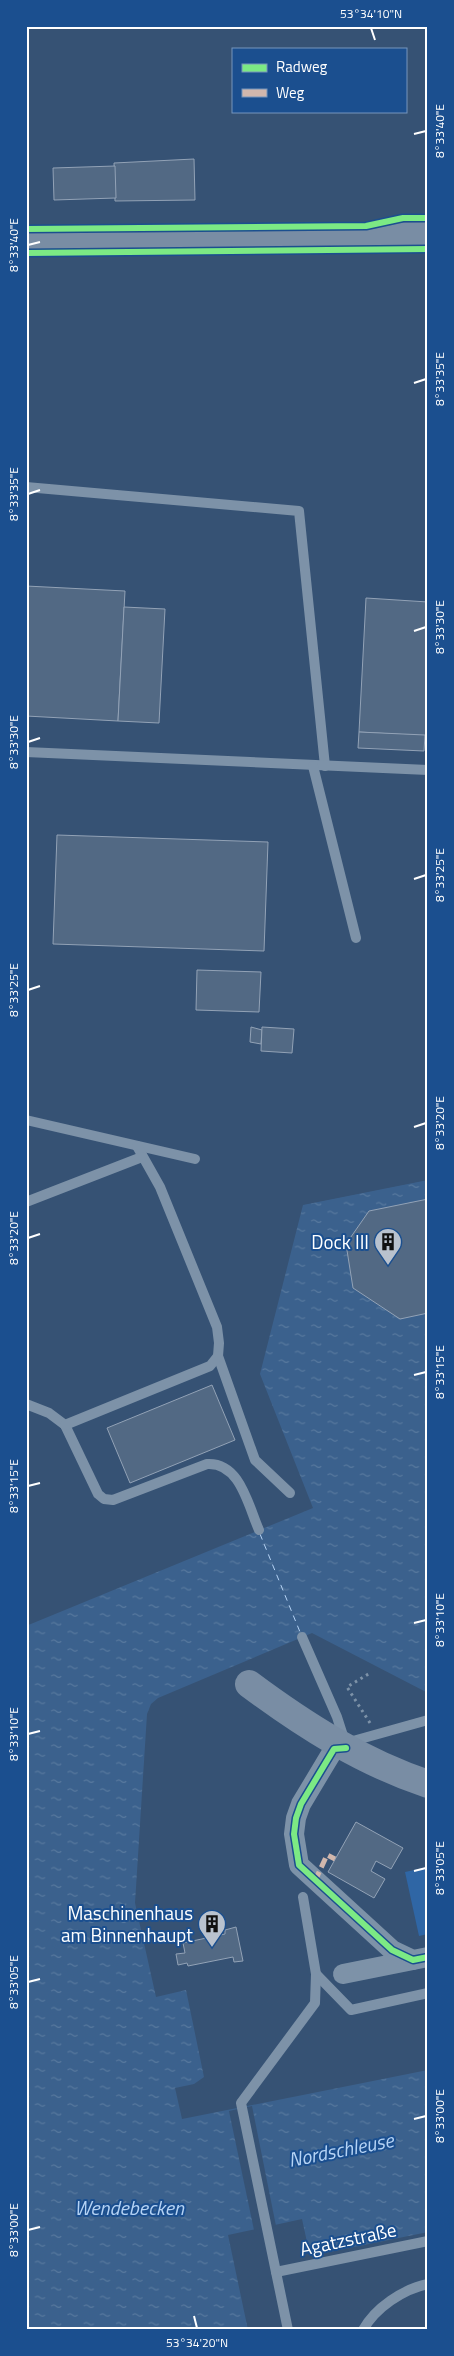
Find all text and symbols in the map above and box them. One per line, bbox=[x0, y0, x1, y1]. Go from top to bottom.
text: 53°34'10"N bbox=[340, 4, 402, 23]
legend bbox=[232, 48, 406, 112]
text: Radweg bbox=[276, 55, 328, 78]
text: Weg bbox=[276, 81, 305, 104]
text: 8°33'40"E bbox=[430, 104, 449, 158]
text: 8°33'40"E bbox=[4, 218, 23, 272]
text: 8°33'35"E bbox=[430, 352, 449, 406]
text: 8°33'35"E bbox=[4, 467, 23, 521]
text: 8°33'30"E bbox=[430, 600, 449, 654]
text: 8°33'30"E bbox=[4, 715, 23, 769]
text: 8°33'25"E bbox=[430, 848, 449, 902]
text: 8°33'25"E bbox=[4, 963, 23, 1017]
text: 8°33'20"E bbox=[430, 1096, 449, 1150]
text: 8°33'20"E bbox=[4, 1211, 23, 1265]
place label: Dock III bbox=[311, 1227, 369, 1256]
building icon: Dock III bbox=[373, 1227, 403, 1266]
text: 8°33'15"E bbox=[430, 1345, 449, 1399]
text: 8°33'15"E bbox=[4, 1459, 23, 1513]
text: 8°33'10"E bbox=[430, 1593, 449, 1647]
text: 8°33'10"E bbox=[4, 1707, 23, 1761]
text: 8°33'05"E bbox=[430, 1841, 449, 1895]
place label: Maschinenhaus am Binnenhaupt bbox=[61, 1898, 193, 1949]
building icon: Maschinenhaus am Binnenhaupt bbox=[197, 1909, 227, 1948]
text: 8°33'05"E bbox=[4, 1955, 23, 2009]
text: 8°33'00"E bbox=[430, 2089, 449, 2143]
water label: Nordschleuse bbox=[286, 2124, 398, 2175]
water label: Wendebecken bbox=[74, 2192, 185, 2223]
text: 8°33'00"E bbox=[4, 2203, 23, 2257]
street label: Agatzstraße bbox=[297, 2214, 399, 2263]
text: 53°34'20"N bbox=[166, 2333, 228, 2352]

